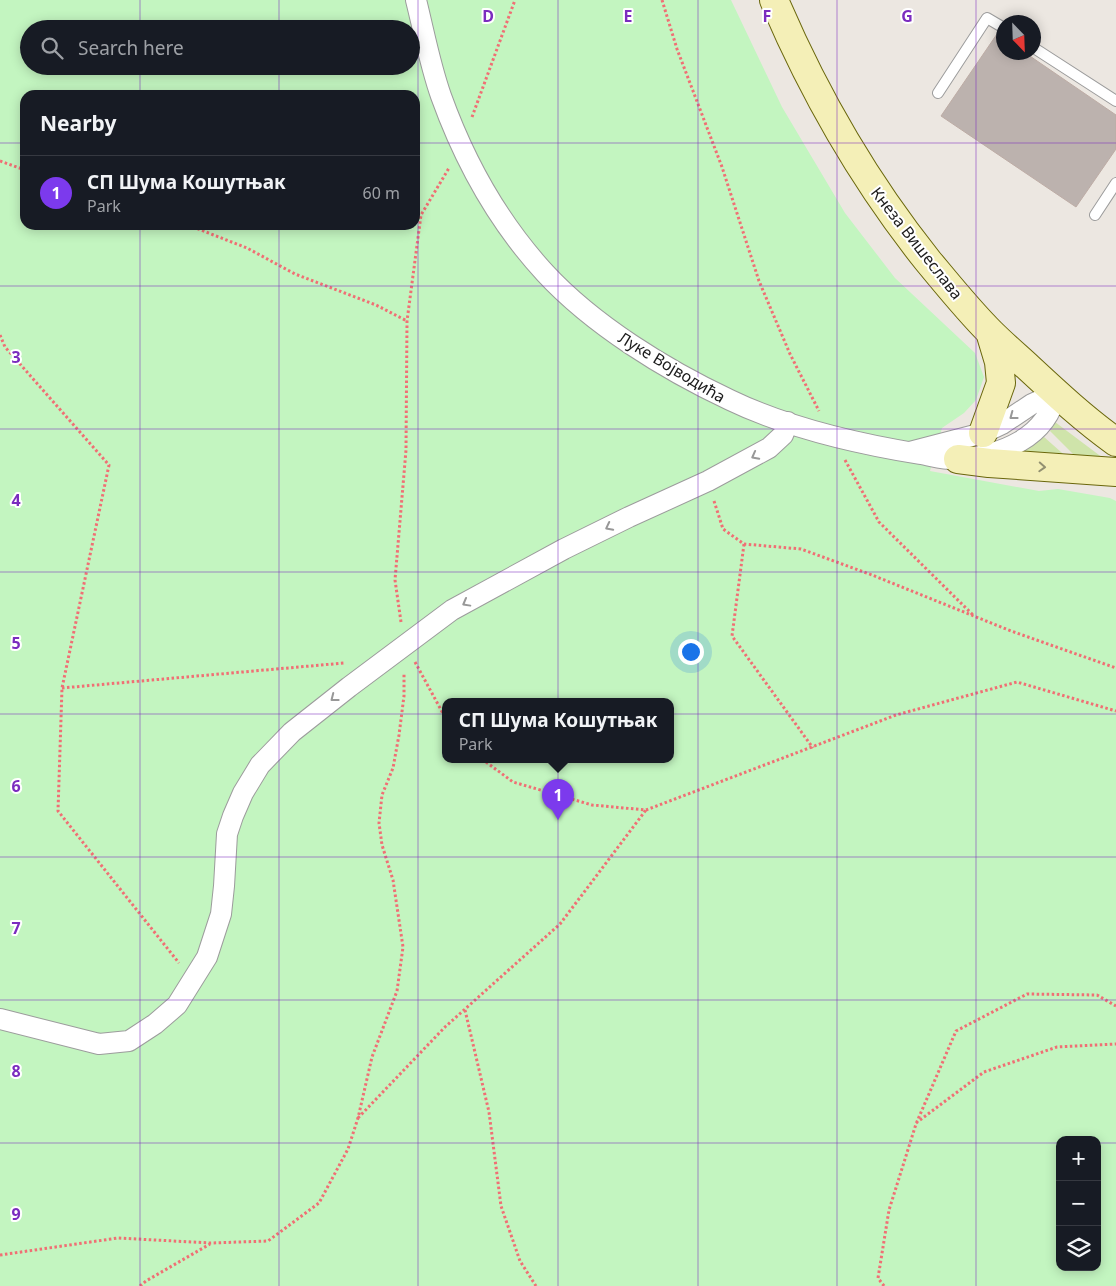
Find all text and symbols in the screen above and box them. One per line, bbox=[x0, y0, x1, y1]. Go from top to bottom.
text: D bbox=[482, 5, 494, 27]
text: E bbox=[624, 5, 633, 27]
text: F bbox=[763, 5, 771, 27]
text: G bbox=[901, 5, 913, 27]
north arrow bbox=[996, 15, 1041, 60]
search box bbox=[20, 20, 420, 75]
icon: search bbox=[38, 34, 66, 62]
text: Search here bbox=[78, 35, 184, 61]
text: Nearby bbox=[40, 109, 116, 137]
text: СП Шума Кошутњак bbox=[87, 169, 286, 195]
text: 1 bbox=[51, 182, 61, 204]
text: 60 m bbox=[363, 182, 400, 204]
street label: Кнеза Вишеслава bbox=[866, 182, 968, 304]
text: Park bbox=[87, 195, 121, 217]
street label: Луке Војводића bbox=[614, 326, 730, 408]
text: 3 bbox=[11, 346, 21, 368]
one-way arrow bbox=[1010, 410, 1019, 418]
one-way arrow bbox=[752, 450, 761, 460]
one-way arrow bbox=[1038, 462, 1046, 473]
text: 4 bbox=[11, 489, 21, 511]
one-way arrow bbox=[606, 521, 615, 531]
one-way arrow bbox=[462, 596, 471, 606]
text: 5 bbox=[11, 632, 21, 654]
your location bbox=[678, 639, 704, 665]
one-way arrow bbox=[330, 692, 340, 701]
popup bbox=[442, 698, 674, 763]
text: СП Шума Кошутњак bbox=[459, 707, 657, 733]
text: Park bbox=[459, 733, 492, 755]
text: 6 bbox=[11, 775, 21, 797]
pin: 1 bbox=[542, 779, 574, 820]
text: 7 bbox=[11, 917, 21, 939]
text: 8 bbox=[11, 1060, 21, 1082]
map controls bbox=[1056, 1136, 1101, 1271]
button: + bbox=[1056, 1136, 1101, 1181]
button: − bbox=[1056, 1181, 1101, 1226]
text: 9 bbox=[11, 1203, 21, 1225]
button: layers bbox=[1056, 1226, 1101, 1271]

